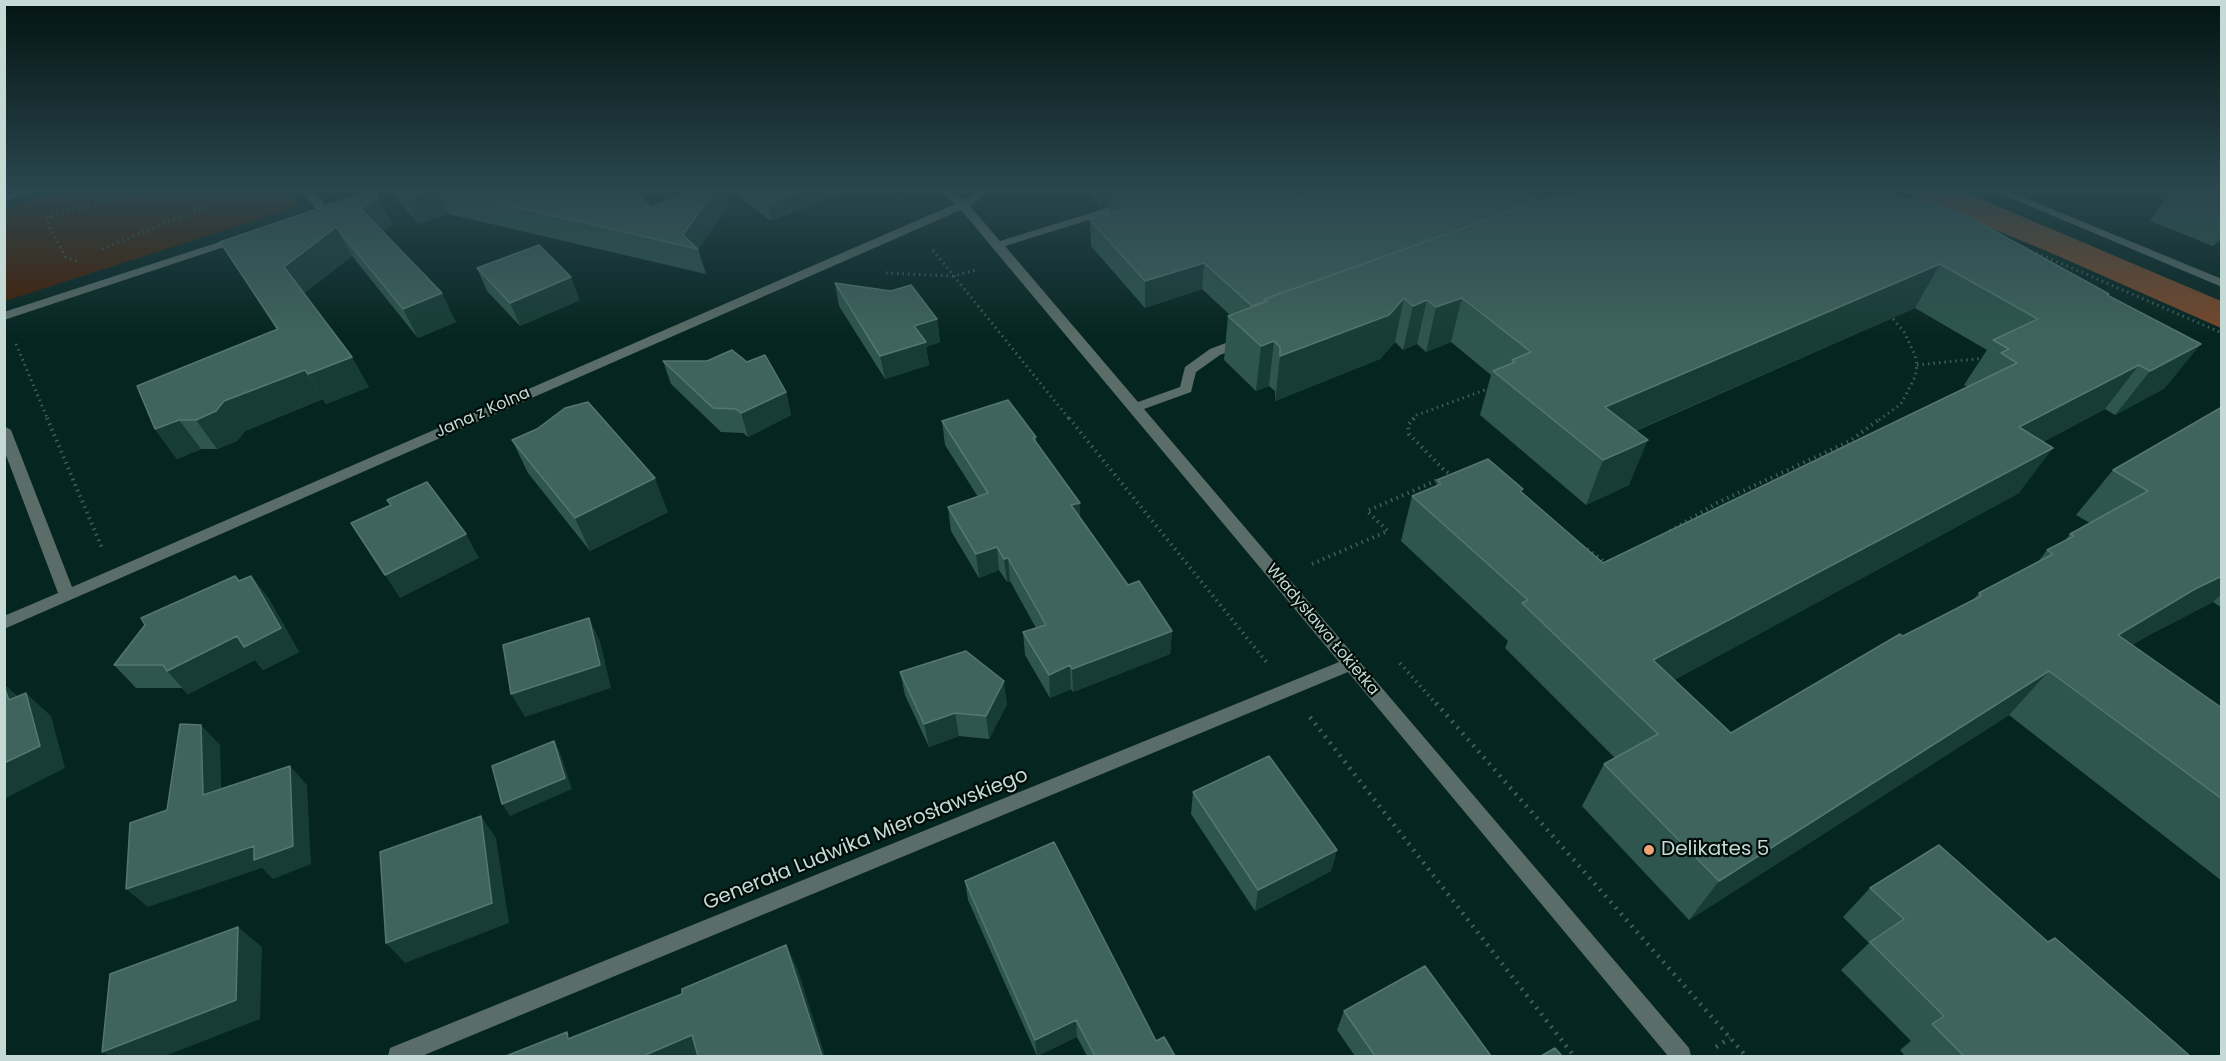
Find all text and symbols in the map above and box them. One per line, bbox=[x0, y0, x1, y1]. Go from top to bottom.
street label: Jana z Kolna bbox=[433, 384, 533, 442]
street label: Władysława Łokietka bbox=[1261, 560, 1383, 700]
street label: Generała Ludwika Mierosławskiego bbox=[700, 764, 1032, 916]
place label: Delikates 5 bbox=[1661, 838, 1769, 862]
marker: Delikates 5 bbox=[1642, 843, 1656, 857]

